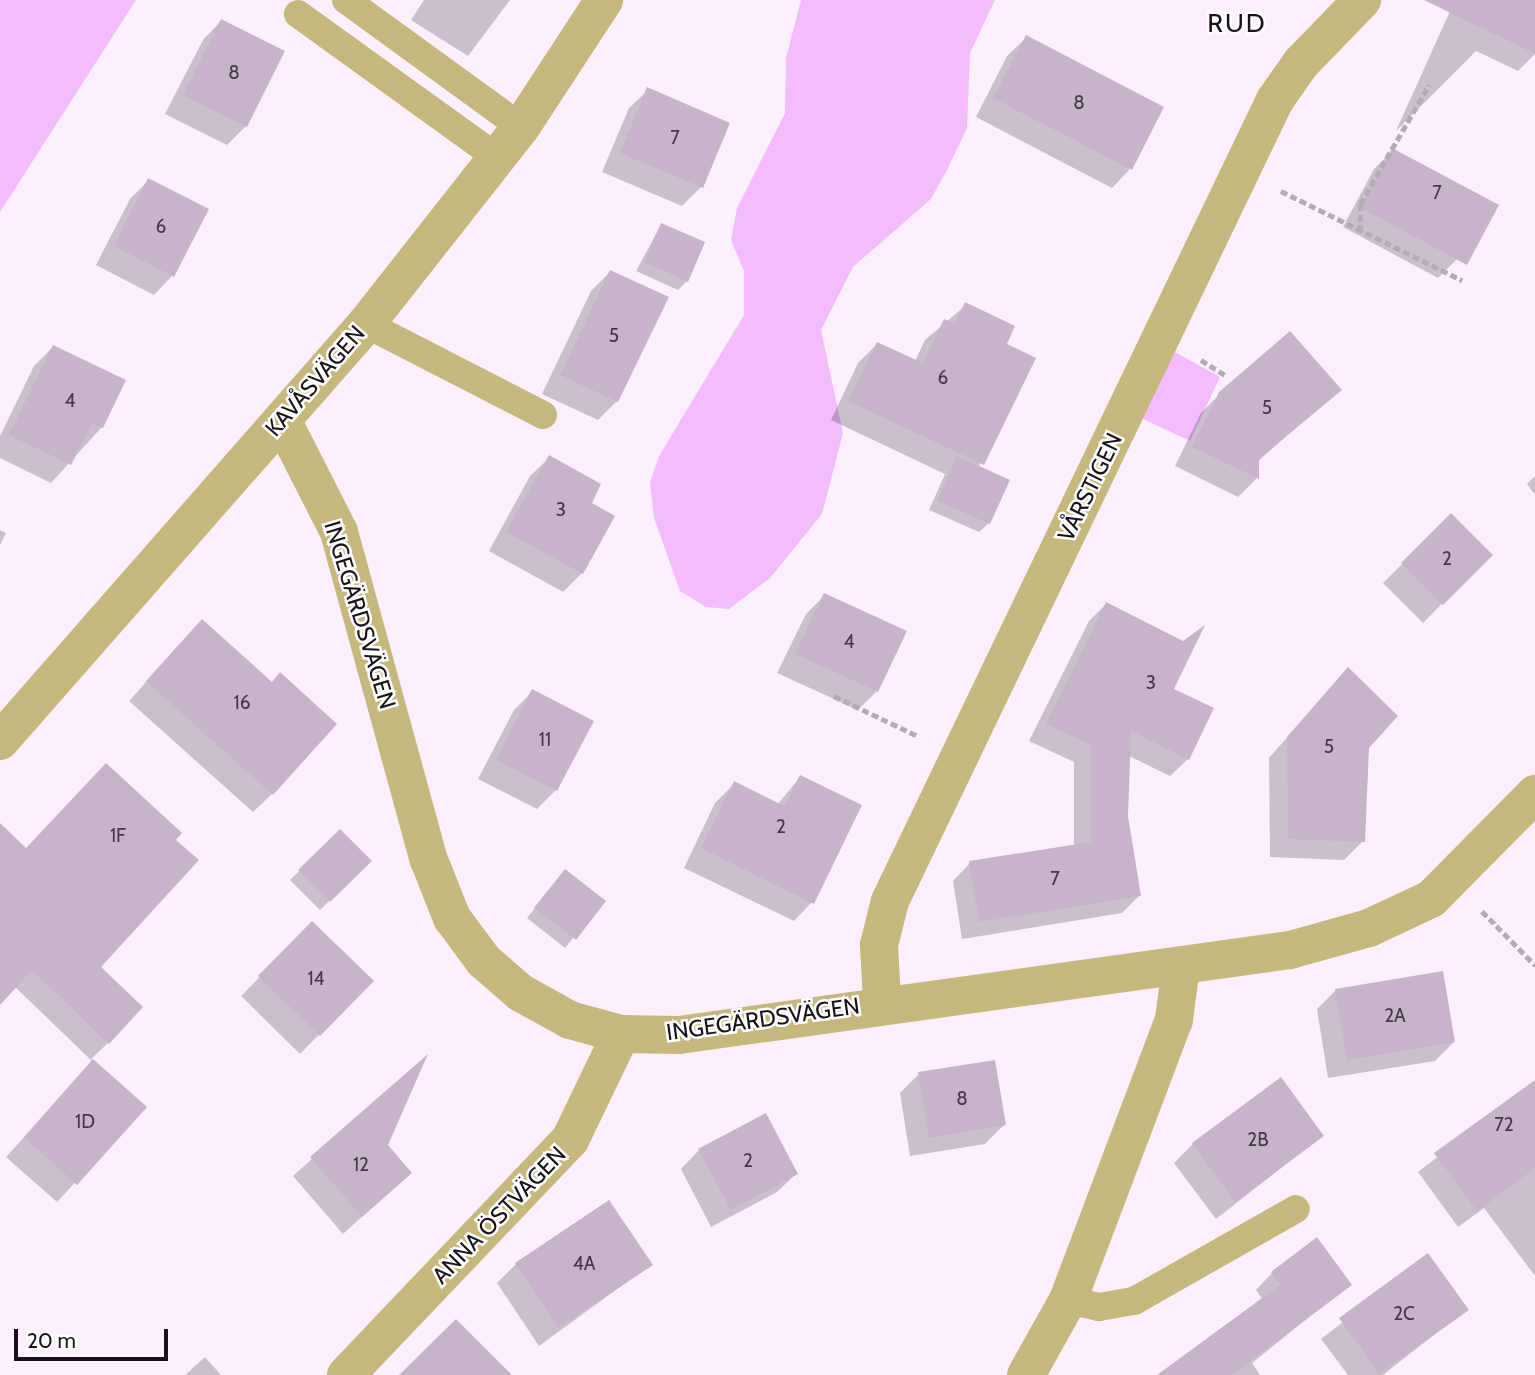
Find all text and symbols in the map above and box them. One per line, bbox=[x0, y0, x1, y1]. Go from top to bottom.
district label: RUD bbox=[1208, 8, 1266, 40]
house number: 8 bbox=[228, 62, 240, 84]
house number: 8 bbox=[1073, 92, 1085, 114]
house number: 7 bbox=[670, 127, 680, 149]
house number: 7 bbox=[1432, 182, 1442, 204]
house number: 6 bbox=[156, 216, 166, 238]
street label: KAVÅSVÄGEN bbox=[259, 320, 371, 442]
house number: 5 bbox=[609, 325, 619, 347]
house number: 6 bbox=[938, 367, 948, 389]
house number: 4 bbox=[65, 390, 75, 412]
house number: 5 bbox=[1262, 397, 1272, 419]
street label: VÅRSTIGEN bbox=[1052, 428, 1128, 546]
house number: 3 bbox=[556, 499, 566, 521]
street label: INGEGÄRDSVÄGEN bbox=[318, 518, 402, 712]
house number: 2 bbox=[1442, 548, 1452, 570]
house number: 4 bbox=[844, 631, 854, 653]
house number: 3 bbox=[1146, 672, 1156, 694]
house number: 16 bbox=[234, 692, 250, 714]
house number: 11 bbox=[539, 729, 551, 751]
house number: 5 bbox=[1324, 736, 1334, 758]
house number: 2 bbox=[776, 816, 786, 838]
house number: 1F bbox=[110, 825, 126, 847]
house number: 7 bbox=[1050, 868, 1060, 890]
house number: 14 bbox=[307, 968, 325, 990]
street label: INGEGÄRDSVÄGEN bbox=[665, 992, 861, 1046]
house number: 2A bbox=[1384, 1005, 1406, 1027]
house number: 8 bbox=[956, 1088, 968, 1110]
house number: 1D bbox=[75, 1111, 95, 1133]
house number: 72 bbox=[1494, 1114, 1514, 1136]
house number: 2B bbox=[1247, 1129, 1269, 1151]
street label: ANNA ÖSTVÄGEN bbox=[426, 1140, 572, 1290]
house number: 2 bbox=[743, 1150, 753, 1172]
house number: 12 bbox=[353, 1154, 369, 1176]
house number: 4A bbox=[573, 1253, 595, 1275]
house number: 2C bbox=[1393, 1303, 1415, 1325]
scale bar bbox=[18, 1316, 172, 1360]
text: 20 m bbox=[27, 1328, 76, 1353]

